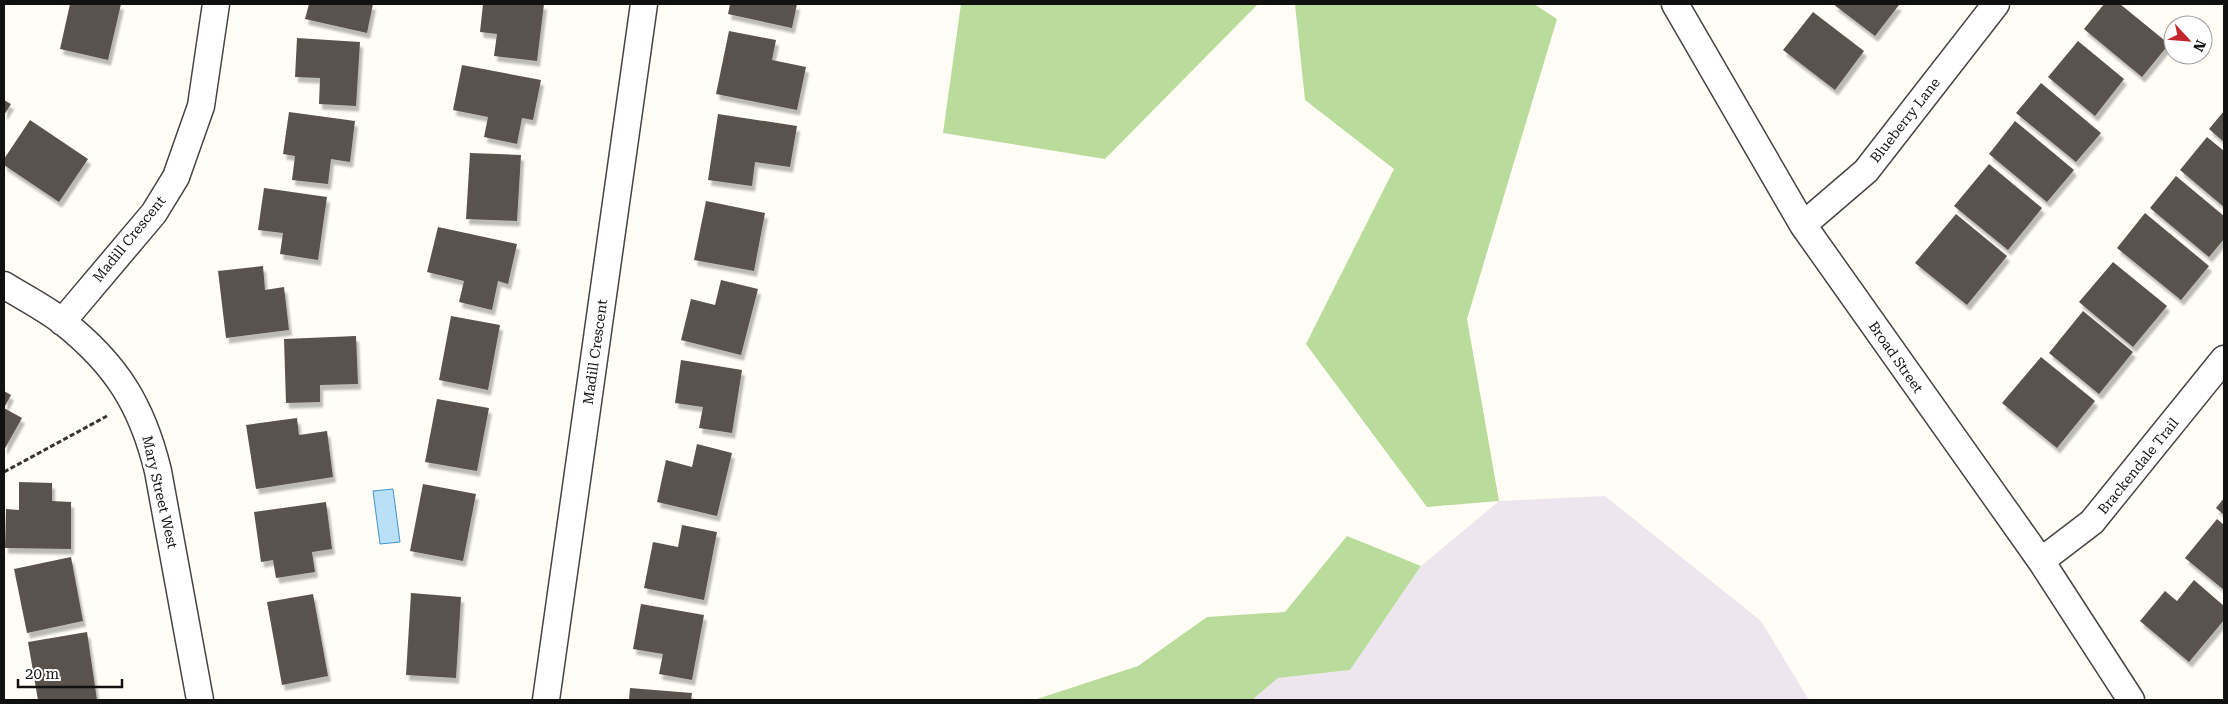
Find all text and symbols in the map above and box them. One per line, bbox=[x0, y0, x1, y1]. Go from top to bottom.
north arrow bbox=[2163, 15, 2213, 65]
text: N bbox=[2190, 37, 2209, 54]
street label: Blueberry Lane bbox=[1867, 74, 1943, 166]
street label: Madill Crescent bbox=[89, 193, 169, 285]
street label: Madill Crescent bbox=[580, 298, 610, 406]
street label: Broad Street bbox=[1865, 318, 1927, 396]
street label: Brackendale Trail bbox=[2094, 414, 2182, 517]
street label: Mary Street West bbox=[139, 434, 181, 550]
scale bar bbox=[18, 656, 121, 688]
text: 20 m bbox=[25, 665, 60, 683]

